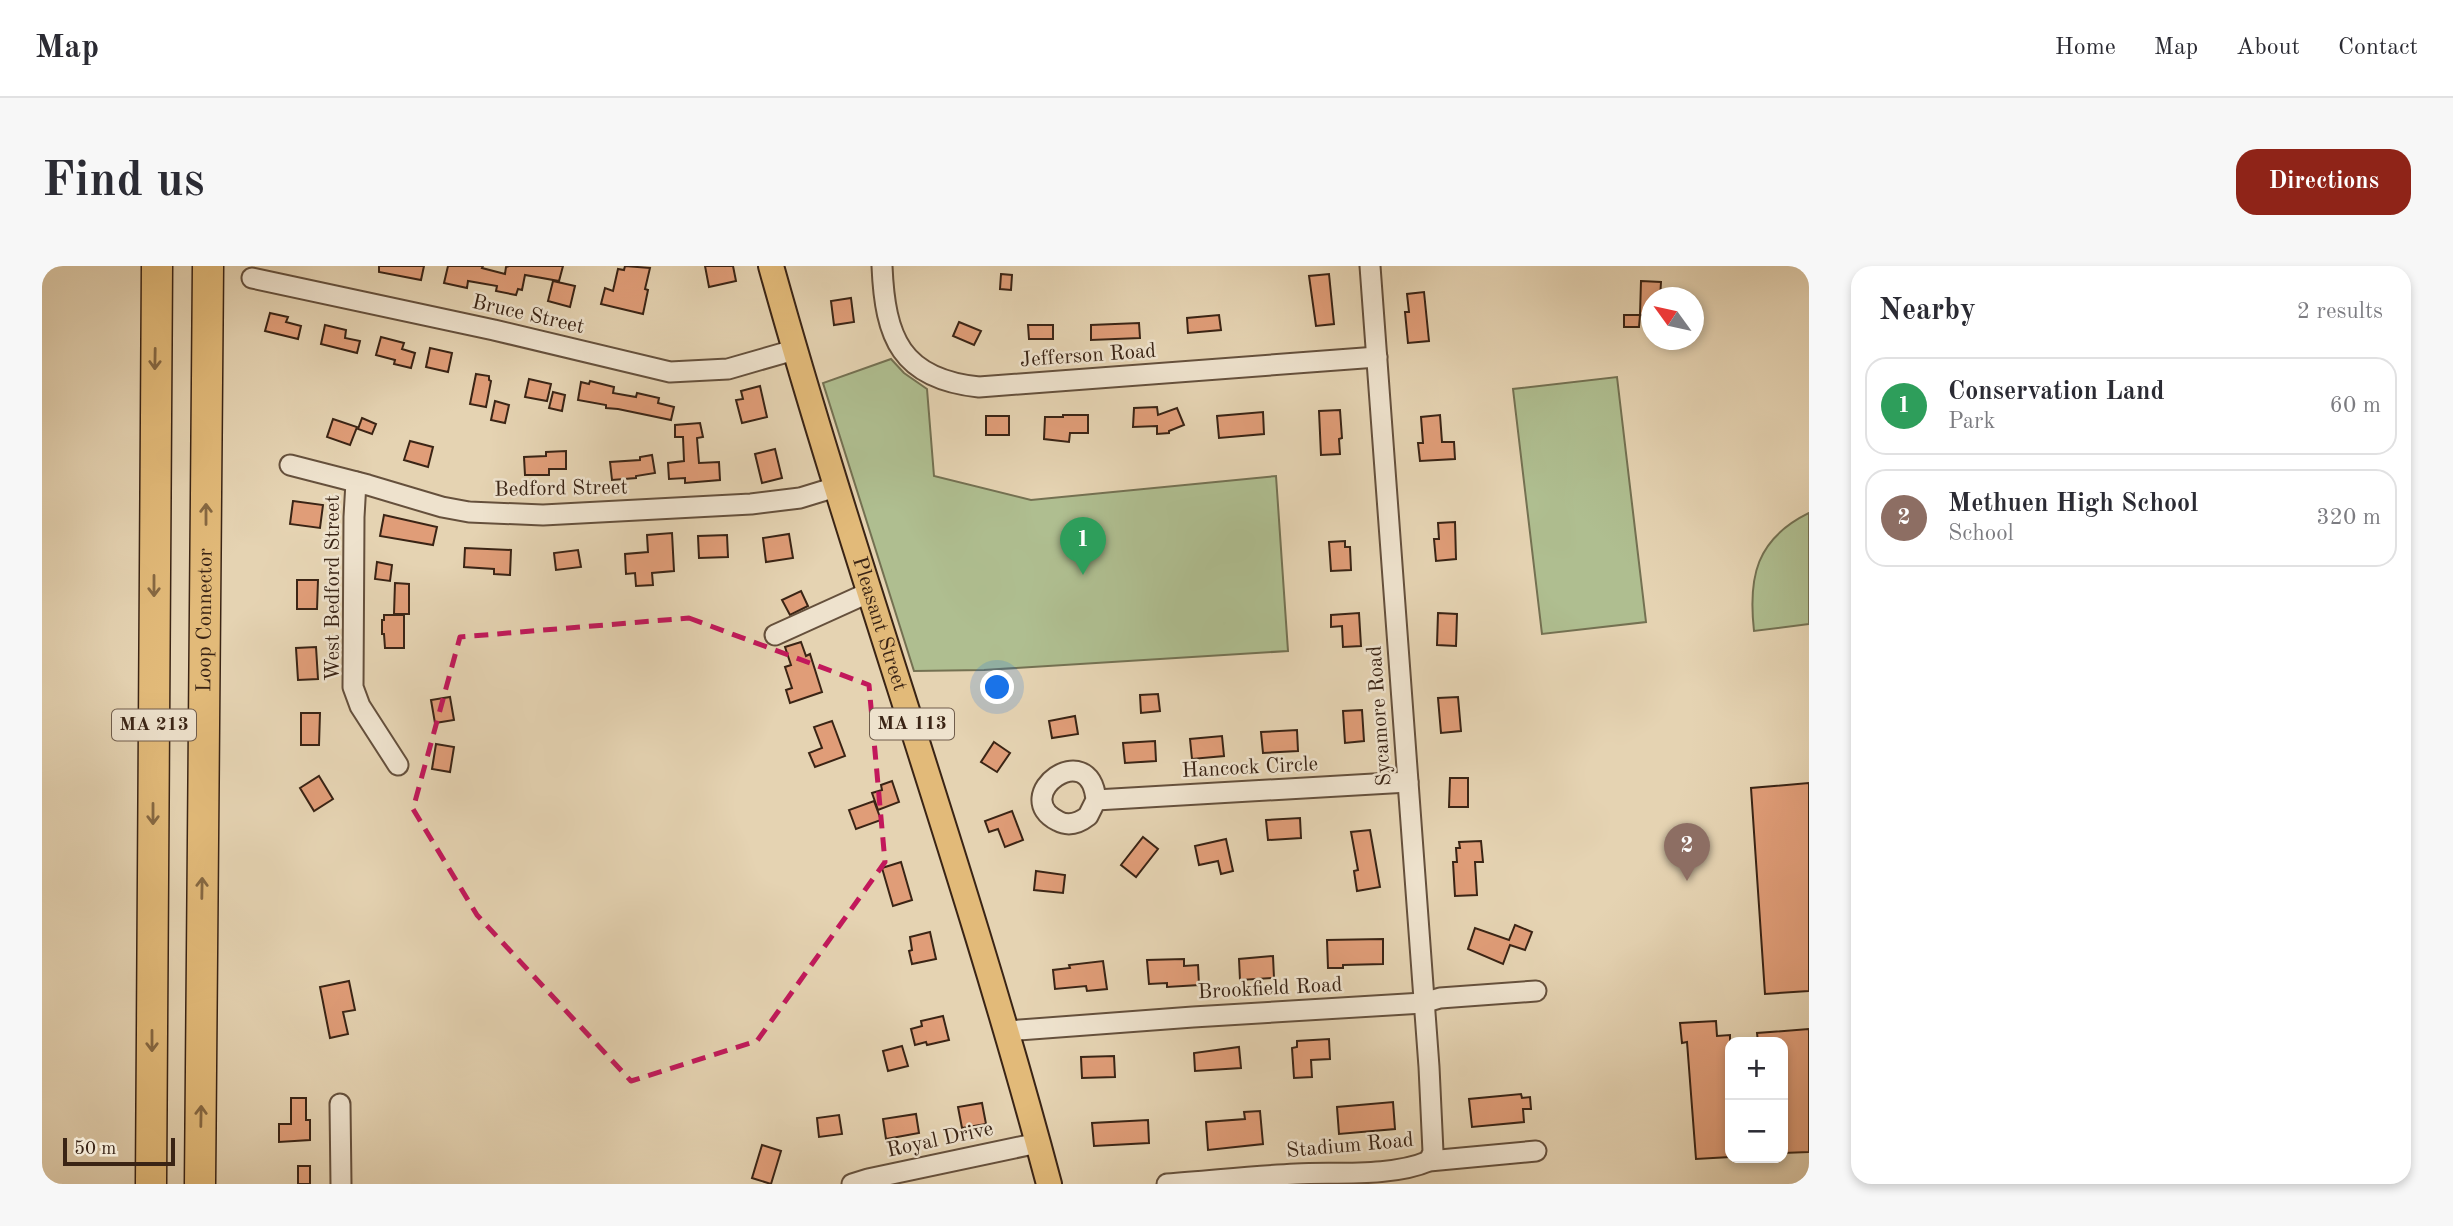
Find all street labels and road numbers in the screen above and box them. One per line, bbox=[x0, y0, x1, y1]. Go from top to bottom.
street label: Bruce Street bbox=[470, 292, 586, 338]
street label: Jefferson Road bbox=[1019, 341, 1157, 371]
street label: Bedford Street bbox=[494, 477, 628, 501]
street label: West Bedford Street bbox=[323, 495, 344, 681]
street label: Loop Connector bbox=[194, 547, 216, 692]
street label: Pleasant Street bbox=[848, 554, 911, 694]
street label: Sycamore Road bbox=[1365, 645, 1395, 787]
road number: MA 113 bbox=[870, 708, 954, 740]
road number: MA 213 bbox=[112, 710, 196, 740]
street label: Hancock Circle bbox=[1181, 754, 1319, 782]
street label: Brookfield Road bbox=[1197, 975, 1343, 1003]
street label: Royal Drive bbox=[885, 1118, 995, 1162]
street label: Stadium Road bbox=[1285, 1130, 1415, 1162]

